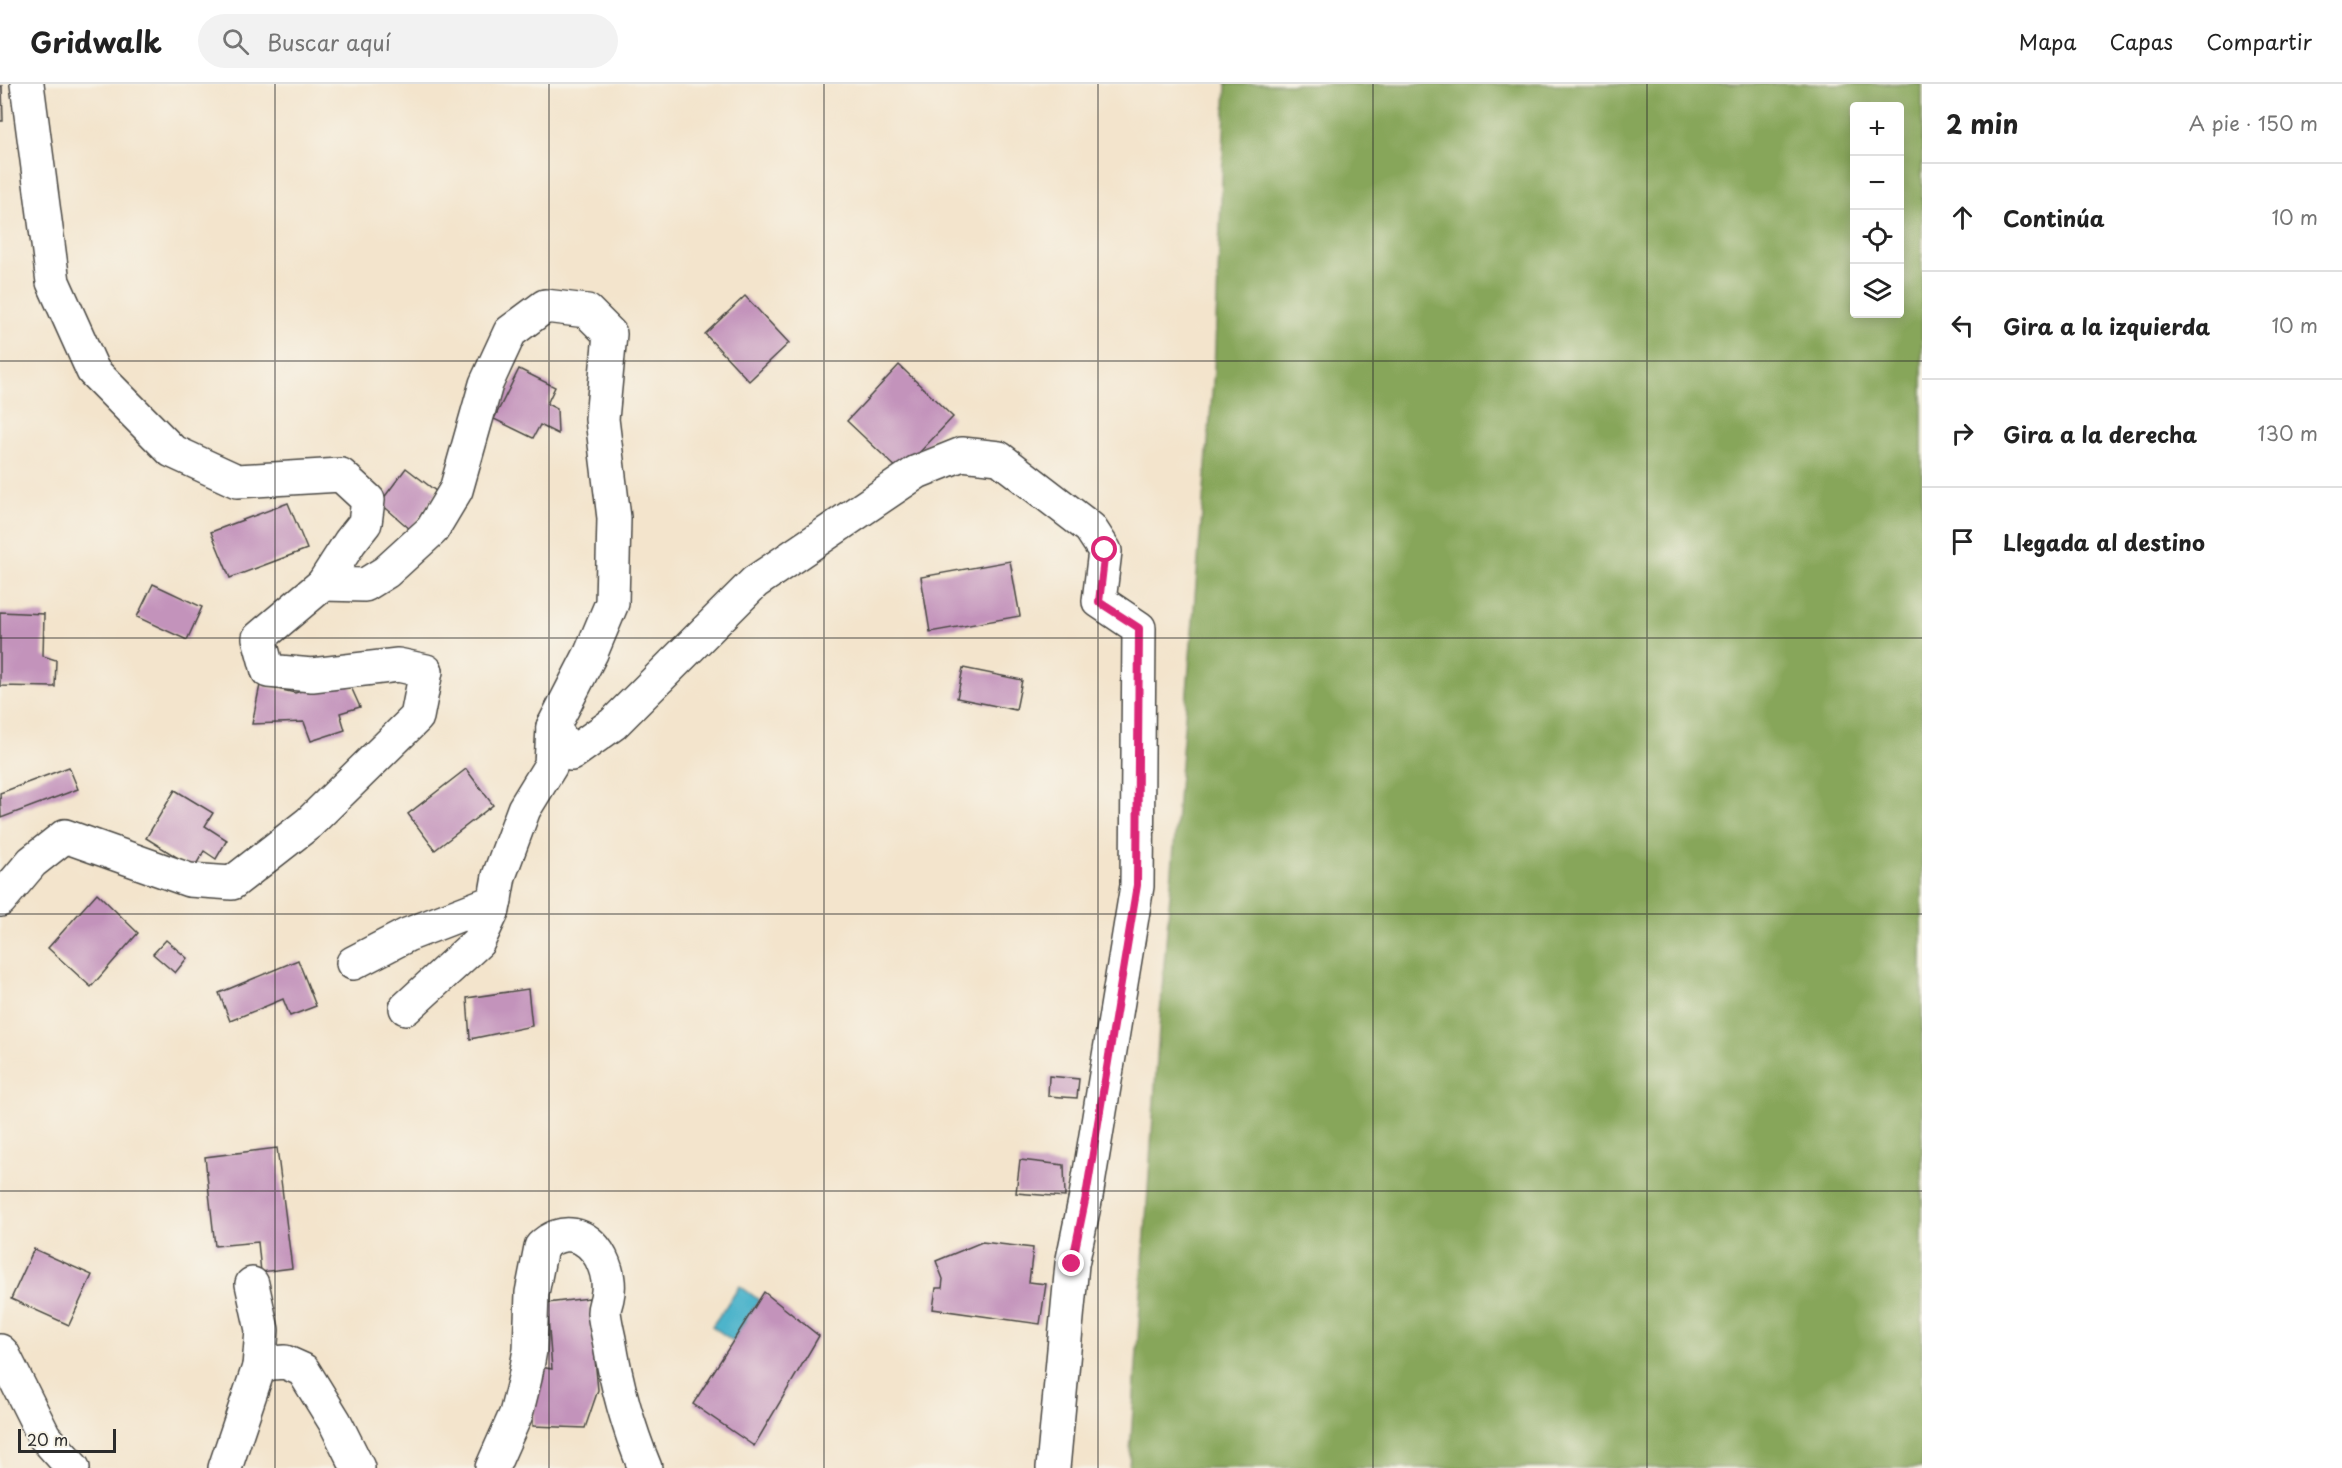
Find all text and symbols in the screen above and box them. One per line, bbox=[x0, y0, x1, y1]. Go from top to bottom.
search box bbox=[198, 14, 618, 68]
text: Gridwalk bbox=[30, 20, 162, 63]
icon: search bbox=[219, 25, 252, 58]
text: Buscar aquí bbox=[267, 25, 391, 58]
text: Mapa bbox=[2019, 25, 2077, 57]
text: Capas bbox=[2110, 25, 2173, 57]
text: Compartir bbox=[2206, 25, 2312, 57]
map controls bbox=[1850, 102, 1904, 318]
button: + bbox=[1850, 102, 1904, 156]
text: 2 min bbox=[1946, 104, 2019, 143]
text: A pie · 150 m bbox=[2189, 108, 2318, 138]
button: − bbox=[1850, 156, 1904, 210]
icon: ahead bbox=[1946, 201, 1979, 234]
text: Continúa bbox=[2003, 201, 2105, 234]
text: 10 m bbox=[2271, 202, 2318, 232]
button: locate bbox=[1850, 210, 1904, 264]
button: layers bbox=[1850, 264, 1904, 318]
icon: left bbox=[1946, 309, 1979, 342]
text: Gira a la izquierda bbox=[2003, 309, 2210, 342]
text: 10 m bbox=[2271, 310, 2318, 340]
icon: right bbox=[1946, 417, 1979, 450]
text: Gira a la derecha bbox=[2003, 417, 2197, 450]
text: 130 m bbox=[2258, 418, 2318, 448]
icon: arrive bbox=[1946, 525, 1979, 558]
text: Llegada al destino bbox=[2003, 525, 2205, 558]
route start bbox=[1091, 536, 1117, 562]
route end bbox=[1058, 1250, 1084, 1276]
scale bar bbox=[18, 1426, 116, 1454]
text: 20 m bbox=[27, 1427, 68, 1451]

